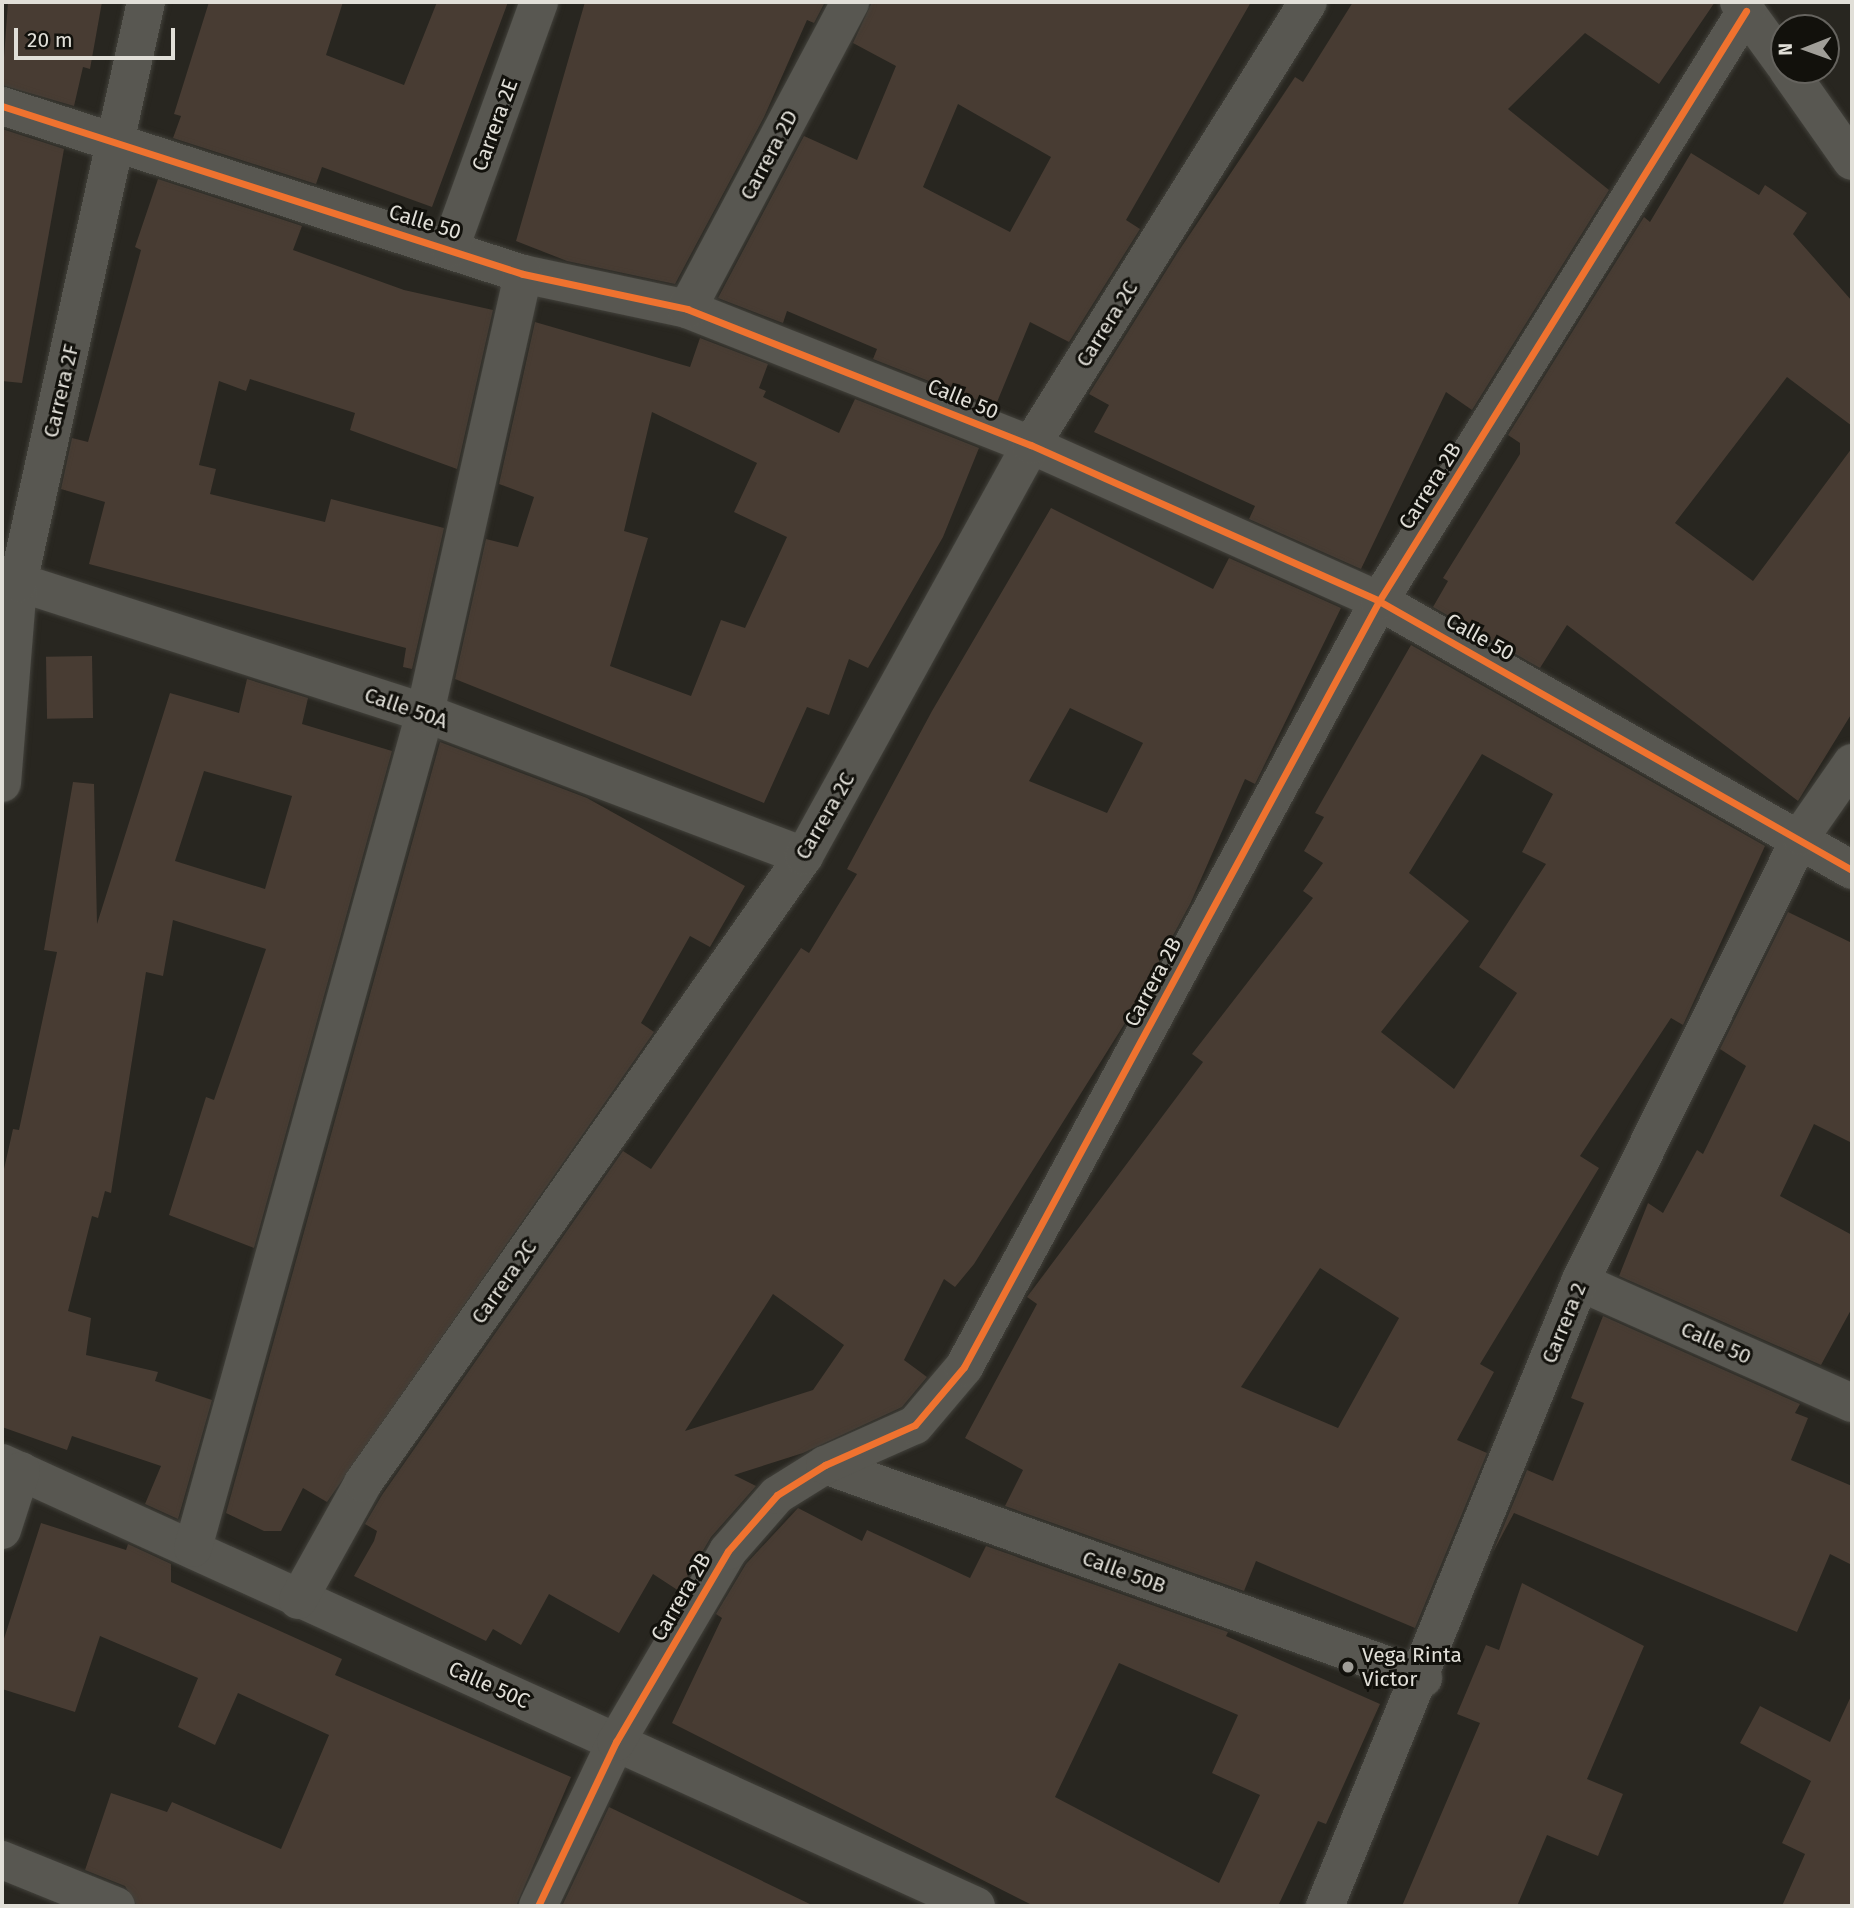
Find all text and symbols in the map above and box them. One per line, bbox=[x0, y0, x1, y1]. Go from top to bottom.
scale bar bbox=[18, 14, 178, 58]
north arrow bbox=[1770, 14, 1840, 84]
text: 20 m bbox=[27, 27, 73, 53]
text: N bbox=[1774, 43, 1797, 56]
street label: Carrera 2E bbox=[467, 76, 523, 174]
street label: Carrera 2D bbox=[735, 106, 803, 204]
street label: Calle 50 bbox=[386, 199, 464, 245]
street label: Carrera 2C bbox=[1071, 276, 1143, 372]
street label: Carrera 2F bbox=[38, 342, 84, 440]
street label: Calle 50 bbox=[924, 373, 1002, 425]
street label: Carrera 2B bbox=[1393, 438, 1467, 534]
street label: Calle 50 bbox=[1441, 608, 1519, 666]
street label: Calle 50A bbox=[361, 682, 451, 734]
street label: Carrera 2C bbox=[790, 768, 860, 864]
street label: Carrera 2B bbox=[1119, 933, 1187, 1031]
street label: Carrera 2C bbox=[466, 1235, 542, 1329]
street label: Carrera 2 bbox=[1536, 1279, 1592, 1367]
street label: Calle 50 bbox=[1677, 1316, 1755, 1370]
street label: Calle 50B bbox=[1079, 1545, 1169, 1599]
street label: Carrera 2B bbox=[646, 1548, 716, 1646]
place label: Vega Rinta Victor bbox=[1362, 1642, 1462, 1692]
street label: Calle 50C bbox=[445, 1656, 533, 1714]
marker: Vega Rinta Victor bbox=[1340, 1659, 1356, 1675]

